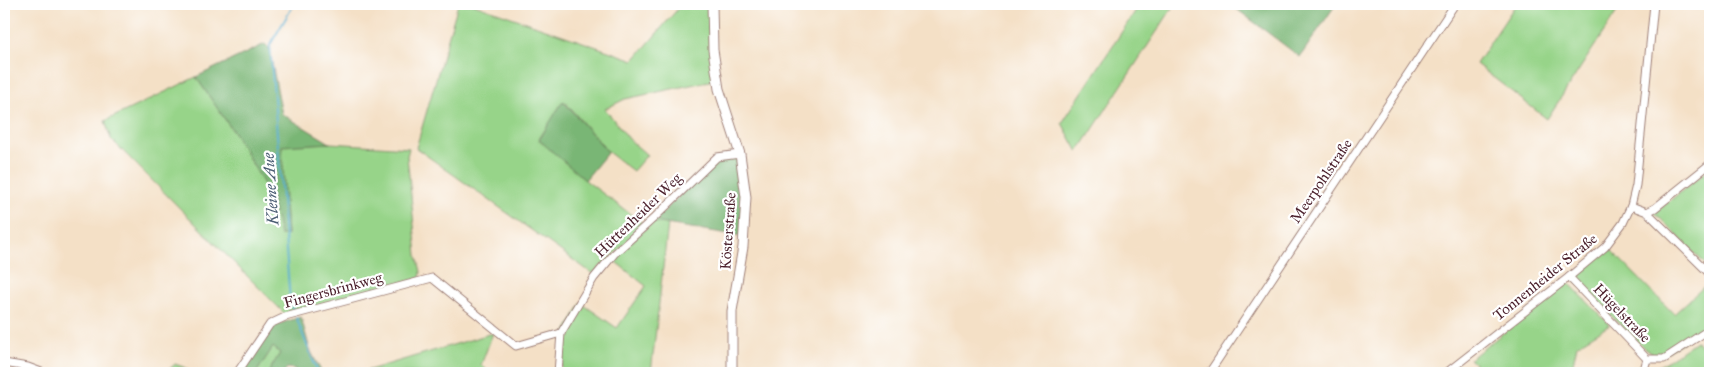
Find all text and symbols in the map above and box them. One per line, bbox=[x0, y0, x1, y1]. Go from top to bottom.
street label: Meerpohlstraße bbox=[1286, 135, 1356, 227]
water label: Kleine Aue bbox=[258, 151, 283, 227]
street label: Hüttenheider Weg bbox=[591, 168, 686, 261]
street label: Kösterstraße bbox=[716, 192, 740, 270]
street label: Tonnenheider Straße bbox=[1489, 230, 1601, 324]
street label: Fingersbrinkweg bbox=[282, 268, 385, 312]
street label: Hügelstraße bbox=[1590, 280, 1654, 346]

